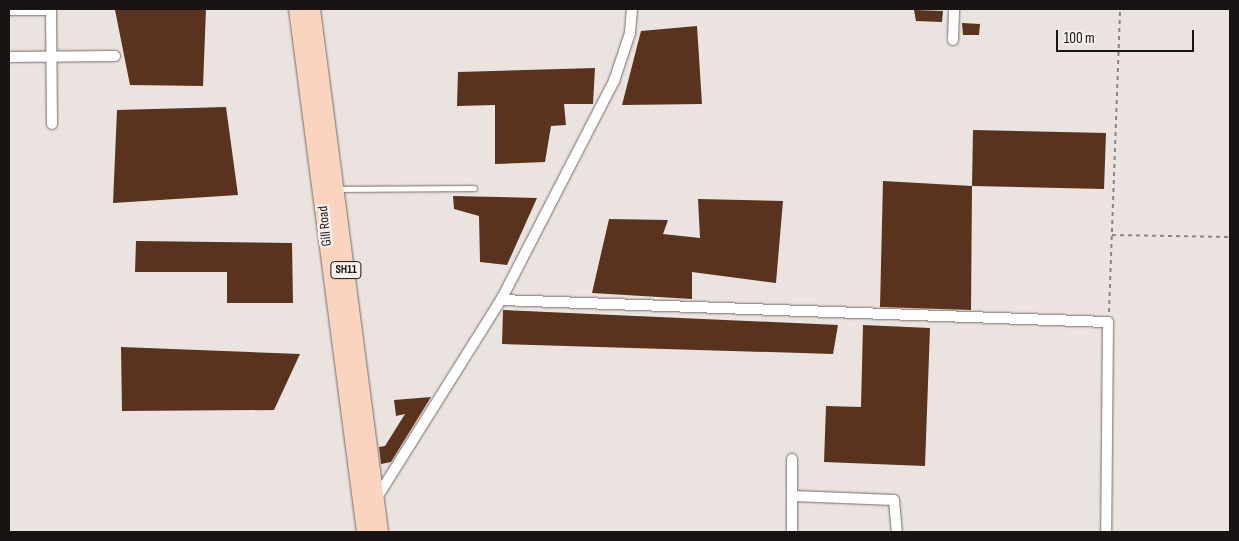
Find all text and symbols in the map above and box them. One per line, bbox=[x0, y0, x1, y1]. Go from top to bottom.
scale bar bbox=[1059, 20, 1196, 52]
text: 100 m bbox=[1064, 29, 1095, 48]
street label: Gill Road bbox=[315, 205, 335, 247]
road number: SH11 bbox=[330, 260, 362, 280]

